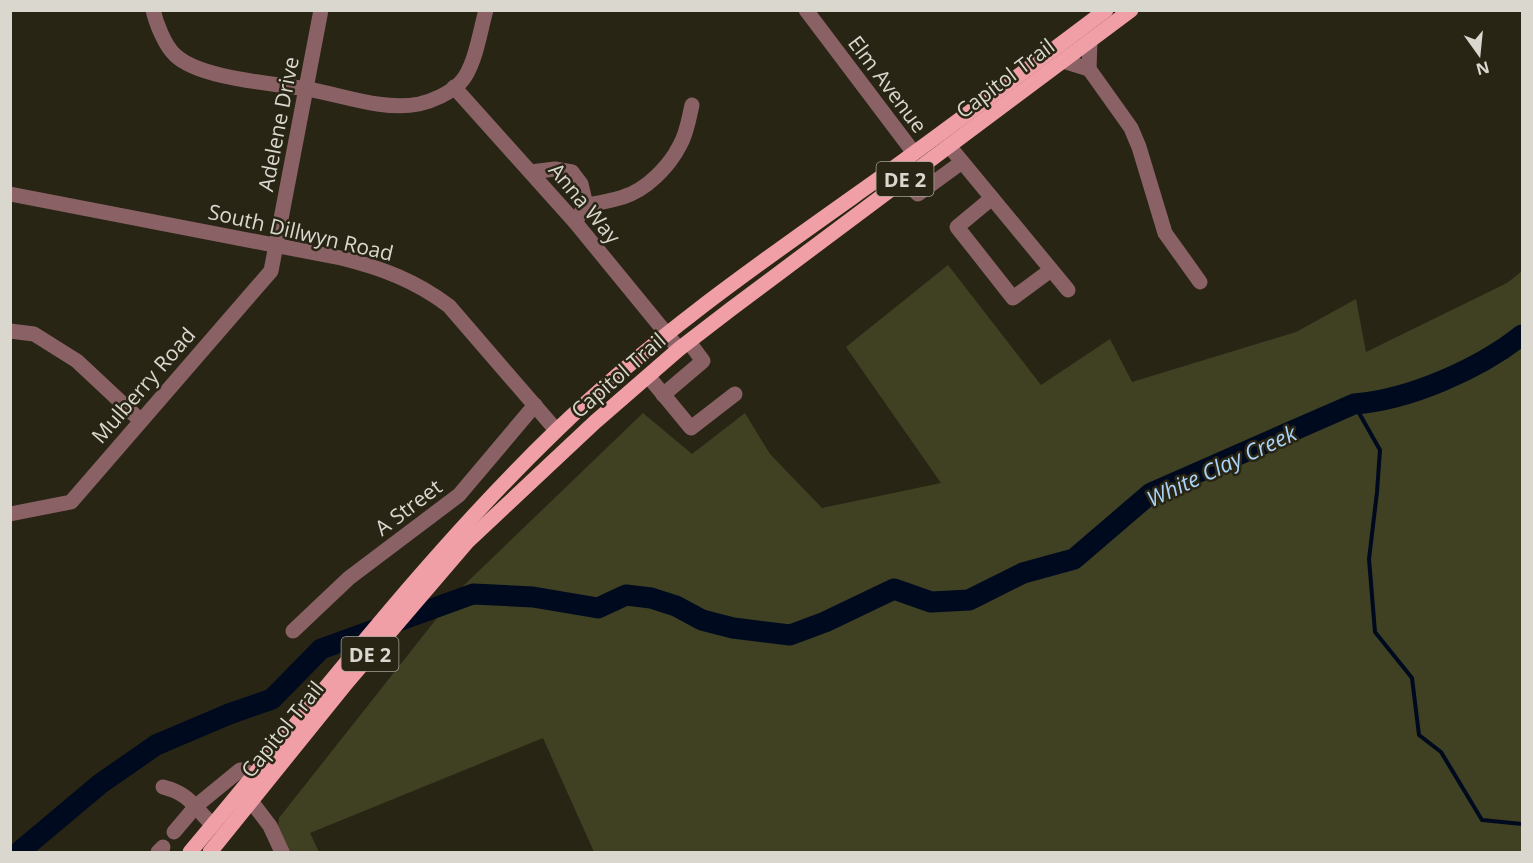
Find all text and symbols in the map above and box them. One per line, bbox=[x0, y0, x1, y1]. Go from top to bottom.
north arrow bbox=[1449, 24, 1509, 84]
street label: Elm Avenue bbox=[842, 30, 934, 138]
street label: Capitol Trail bbox=[950, 32, 1060, 124]
street label: Adelene Drive bbox=[251, 54, 305, 194]
text: N bbox=[1474, 56, 1492, 81]
street label: Anna Way bbox=[543, 157, 627, 250]
road number: DE 2 bbox=[876, 162, 934, 196]
street label: South Dillwyn Road bbox=[206, 197, 396, 267]
street label: Mulberry Road bbox=[85, 321, 201, 449]
street label: Capitol Trail bbox=[565, 326, 671, 424]
water label: White Clay Creek bbox=[1141, 417, 1302, 513]
street label: A Street bbox=[369, 473, 447, 541]
road number: DE 2 bbox=[342, 637, 398, 671]
street label: Capitol Trail bbox=[235, 675, 329, 783]

